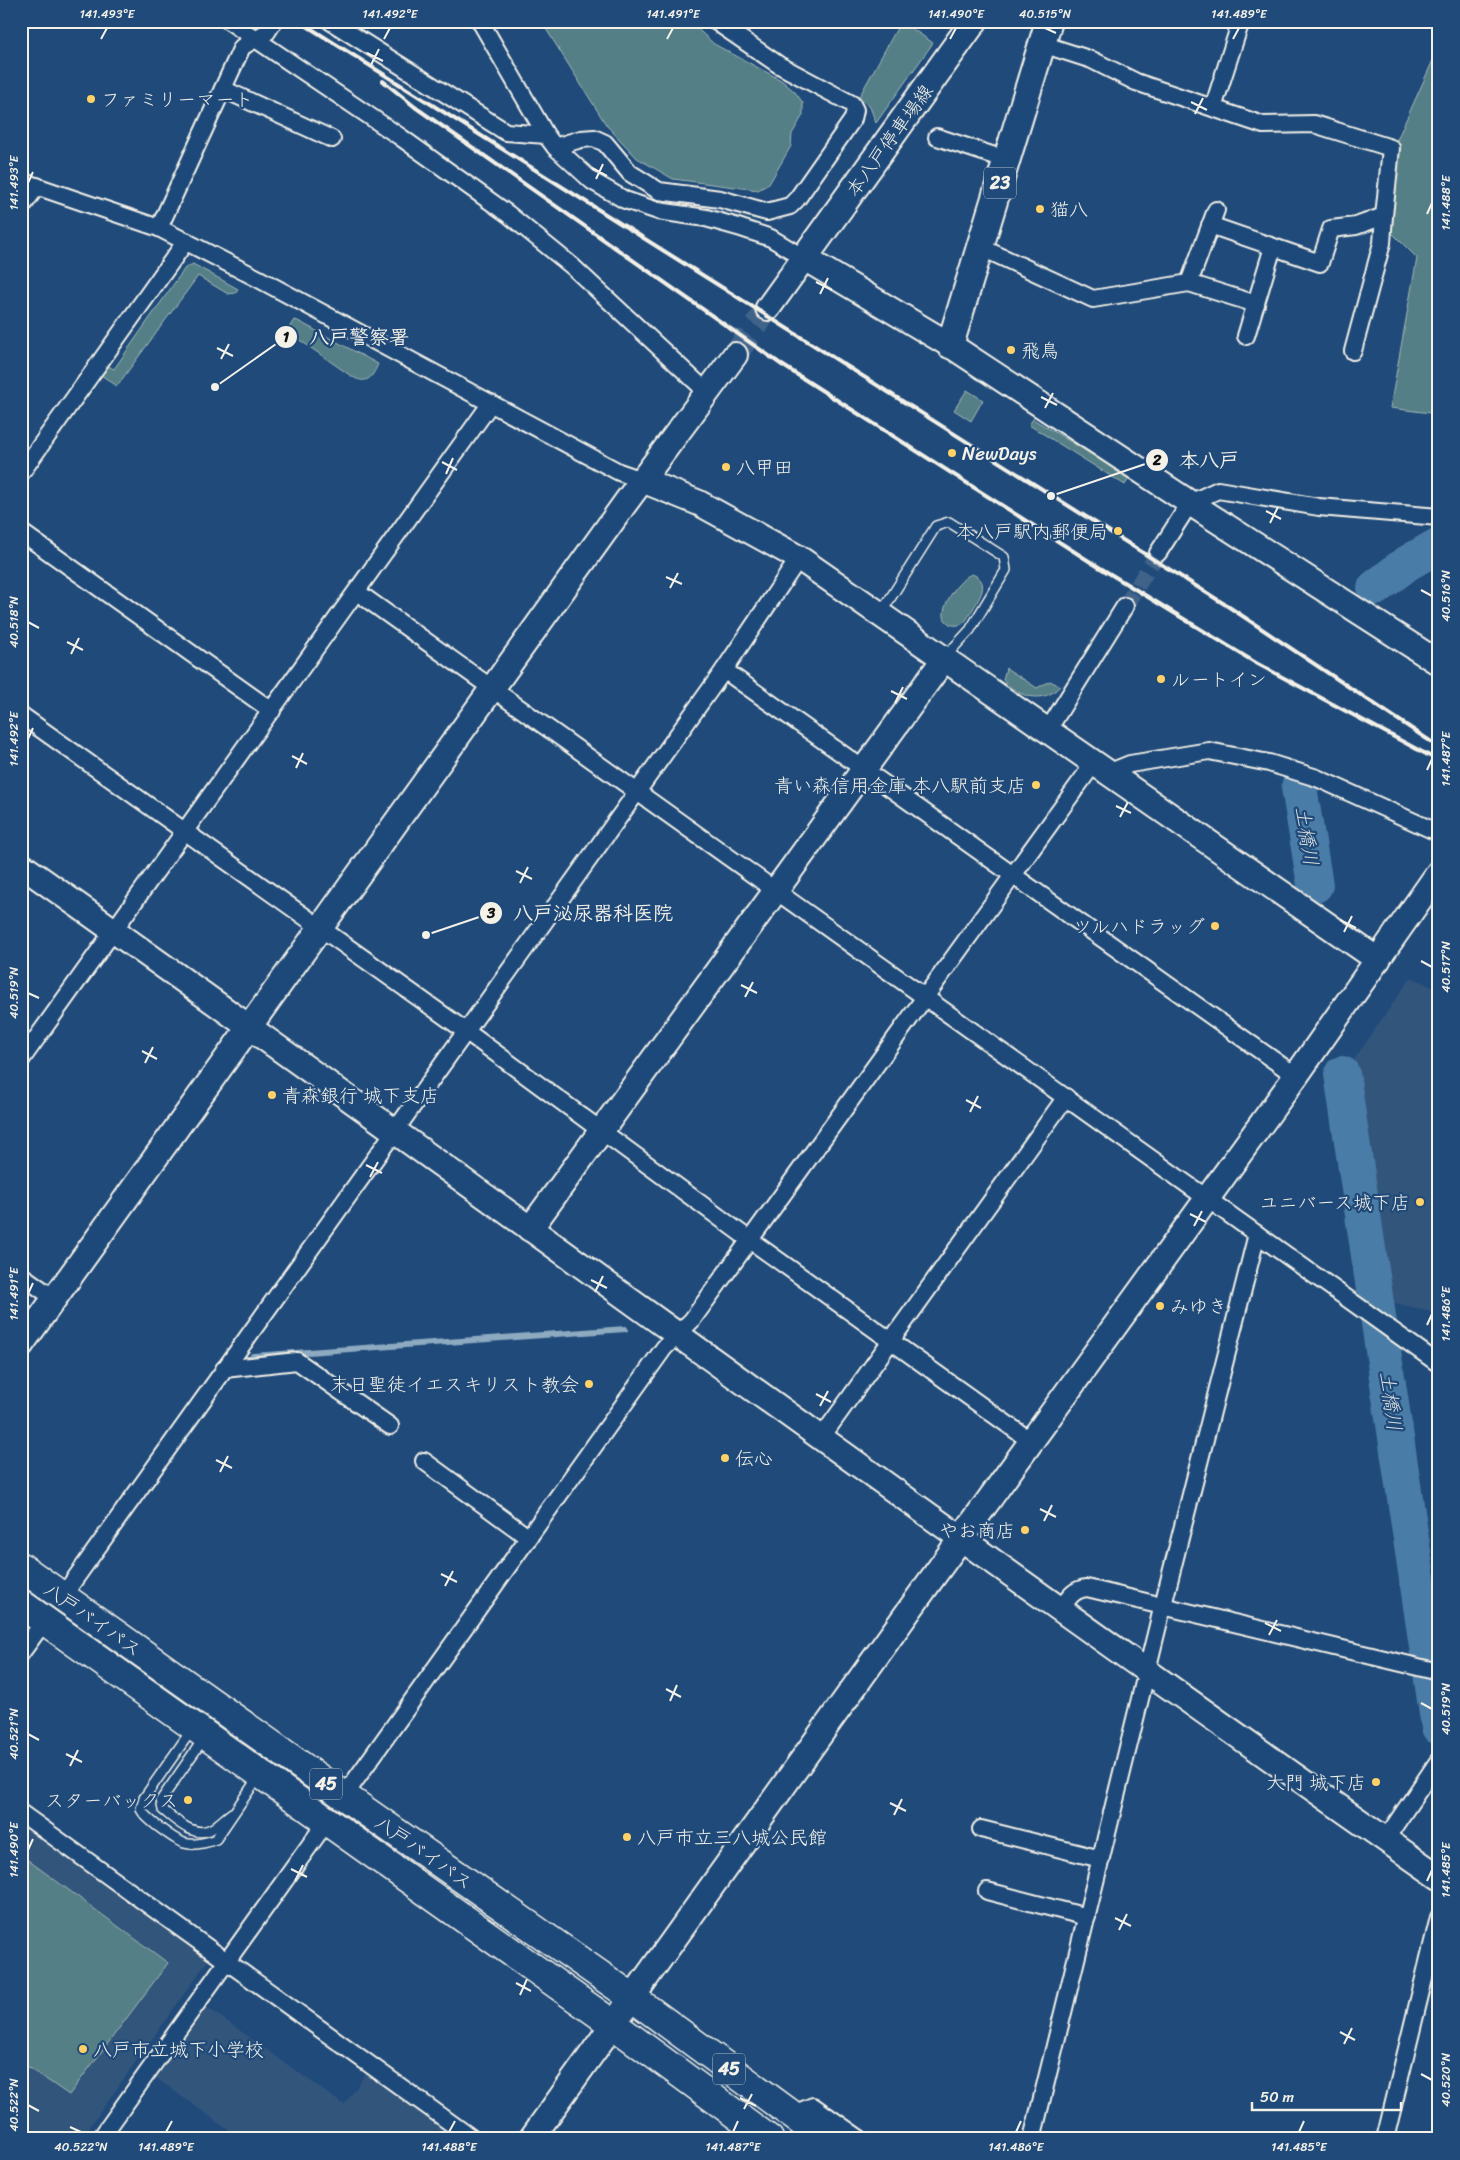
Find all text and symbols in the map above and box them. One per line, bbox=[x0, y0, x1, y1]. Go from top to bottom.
text: 141.493°E bbox=[80, 3, 136, 25]
text: 141.492°E bbox=[362, 3, 419, 25]
text: 141.491°E bbox=[646, 3, 701, 25]
text: 141.490°E bbox=[928, 3, 985, 25]
text: 40.515°N bbox=[1019, 3, 1072, 25]
text: 141.489°E bbox=[1211, 3, 1268, 25]
street label: 本八戸停車場線 bbox=[837, 77, 942, 204]
place label: ファミリーマート bbox=[101, 83, 253, 116]
marker: ファミリーマート bbox=[85, 93, 97, 105]
text: 141.493°E bbox=[3, 154, 25, 210]
road number: 23 bbox=[984, 168, 1016, 198]
text: 141.488°E bbox=[1435, 174, 1457, 231]
place label: 猫八 bbox=[1050, 193, 1088, 226]
marker: 猫八 bbox=[1034, 203, 1046, 215]
callout: 八戸警察署 bbox=[274, 319, 419, 354]
text: 八戸警察署 bbox=[309, 320, 409, 355]
text: 1 bbox=[283, 324, 290, 350]
place label: 飛鳥 bbox=[1021, 334, 1059, 367]
marker: 飛鳥 bbox=[1005, 344, 1017, 356]
place label: NewDays bbox=[962, 437, 1037, 470]
callout: 本八戸 bbox=[1144, 443, 1249, 478]
text: 本八戸 bbox=[1179, 443, 1239, 478]
marker: NewDays bbox=[946, 447, 958, 459]
text: 2 bbox=[1152, 447, 1162, 473]
place label: 八甲田 bbox=[736, 451, 793, 484]
marker: 八甲田 bbox=[720, 461, 732, 473]
place label: 本八戸駅内郵便局 bbox=[956, 515, 1108, 548]
marker: 本八戸駅内郵便局 bbox=[1112, 525, 1124, 537]
text: 40.516°N bbox=[1435, 570, 1457, 622]
text: 40.518°N bbox=[3, 595, 25, 648]
place label: ルートイン bbox=[1171, 663, 1267, 696]
marker: ルートイン bbox=[1155, 673, 1167, 685]
text: 141.492°E bbox=[3, 710, 25, 767]
text: 141.487°E bbox=[1435, 730, 1457, 786]
place label: 青い森信用金庫 本八駅前支店 bbox=[774, 769, 1026, 802]
marker: 青い森信用金庫 本八駅前支店 bbox=[1030, 779, 1042, 791]
water label: 土橋川 bbox=[1285, 804, 1328, 868]
callout: 八戸泌尿器科医院 bbox=[478, 896, 683, 931]
text: 八戸泌尿器科医院 bbox=[513, 896, 673, 931]
text: 3 bbox=[486, 900, 496, 926]
place label: ツルハドラッグ bbox=[1073, 910, 1205, 943]
marker: ツルハドラッグ bbox=[1209, 920, 1221, 932]
text: 40.517°N bbox=[1435, 941, 1457, 993]
text: 40.519°N bbox=[3, 966, 25, 1019]
place label: 青森銀行 城下支店 bbox=[282, 1079, 439, 1112]
marker: 青森銀行 城下支店 bbox=[266, 1089, 278, 1101]
place label: ユニバース城下店 bbox=[1259, 1186, 1410, 1219]
marker: ユニバース城下店 bbox=[1414, 1196, 1426, 1208]
text: 141.491°E bbox=[3, 1266, 25, 1321]
text: 141.486°E bbox=[1435, 1285, 1457, 1341]
place label: みゆき bbox=[1170, 1290, 1227, 1323]
marker: みゆき bbox=[1154, 1300, 1166, 1312]
place label: 末日聖徒イエスキリスト教会 bbox=[330, 1368, 579, 1401]
water label: 土橋川 bbox=[1369, 1369, 1412, 1433]
marker: 末日聖徒イエスキリスト教会 bbox=[583, 1378, 595, 1390]
place label: 伝心 bbox=[735, 1442, 773, 1475]
marker: 伝心 bbox=[719, 1452, 731, 1464]
place label: やお商店 bbox=[939, 1514, 1015, 1547]
marker: やお商店 bbox=[1019, 1524, 1031, 1536]
street label: 八戸バイパス bbox=[37, 1573, 149, 1666]
text: 40.519°N bbox=[1435, 1682, 1457, 1735]
text: 40.521°N bbox=[3, 1708, 25, 1760]
place label: 大門 城下店 bbox=[1266, 1766, 1366, 1799]
road number: 45 bbox=[310, 1768, 342, 1800]
marker: 大門 城下店 bbox=[1370, 1776, 1382, 1788]
place label: スターバックス bbox=[45, 1784, 178, 1817]
marker: スターバックス bbox=[182, 1794, 194, 1806]
street label: 八戸バイパス bbox=[368, 1806, 480, 1899]
text: 141.490°E bbox=[3, 1821, 25, 1878]
place label: 八戸市立三八城公民館 bbox=[637, 1821, 827, 1854]
marker: 八戸市立三八城公民館 bbox=[621, 1831, 633, 1843]
text: 141.485°E bbox=[1435, 1841, 1457, 1898]
place label: 八戸市立城下小学校 bbox=[93, 2033, 264, 2066]
marker: 八戸市立城下小学校 bbox=[77, 2043, 89, 2055]
text: 40.520°N bbox=[1435, 2052, 1457, 2107]
road number: 45 bbox=[713, 2054, 745, 2084]
text: 40.522°N bbox=[3, 2078, 25, 2132]
scale bar bbox=[1252, 2080, 1401, 2112]
text: 50 m bbox=[1260, 2084, 1295, 2110]
text: 40.522°N bbox=[54, 2136, 108, 2158]
text: 141.489°E bbox=[138, 2136, 195, 2158]
text: 141.488°E bbox=[421, 2136, 478, 2158]
text: 141.487°E bbox=[706, 2136, 762, 2158]
text: 141.486°E bbox=[989, 2136, 1045, 2158]
text: 141.485°E bbox=[1271, 2136, 1328, 2158]

